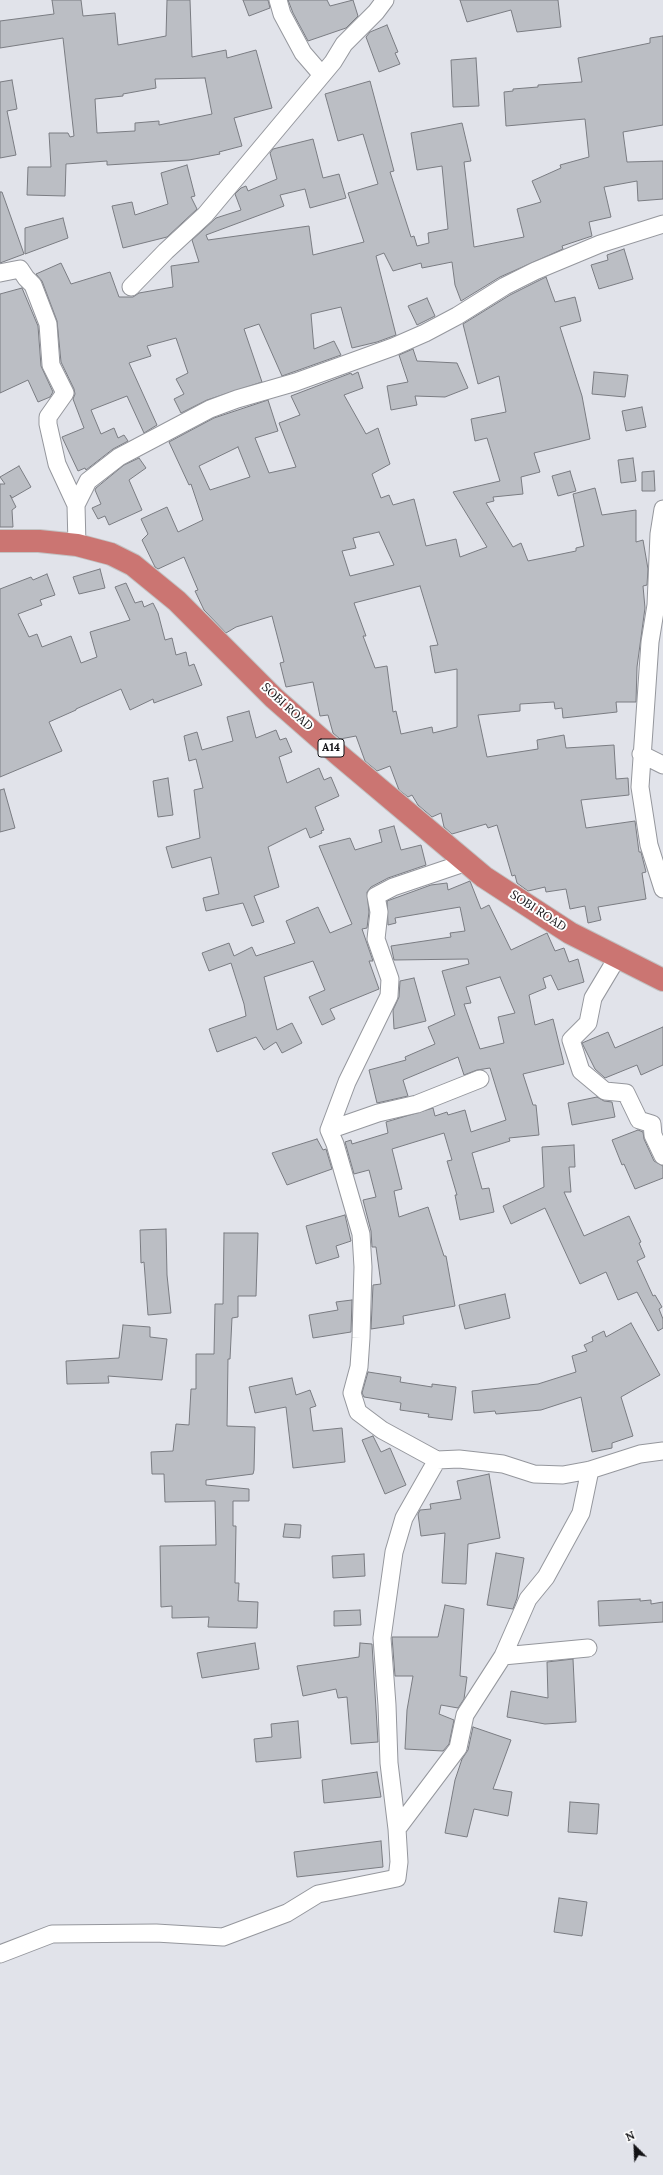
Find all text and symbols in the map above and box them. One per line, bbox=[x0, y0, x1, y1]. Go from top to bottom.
street label: SOBI ROAD bbox=[258, 680, 316, 734]
road number: A14 bbox=[318, 739, 344, 757]
street label: SOBI ROAD bbox=[507, 888, 569, 934]
north arrow bbox=[615, 2127, 655, 2167]
text: N bbox=[623, 2128, 637, 2144]

